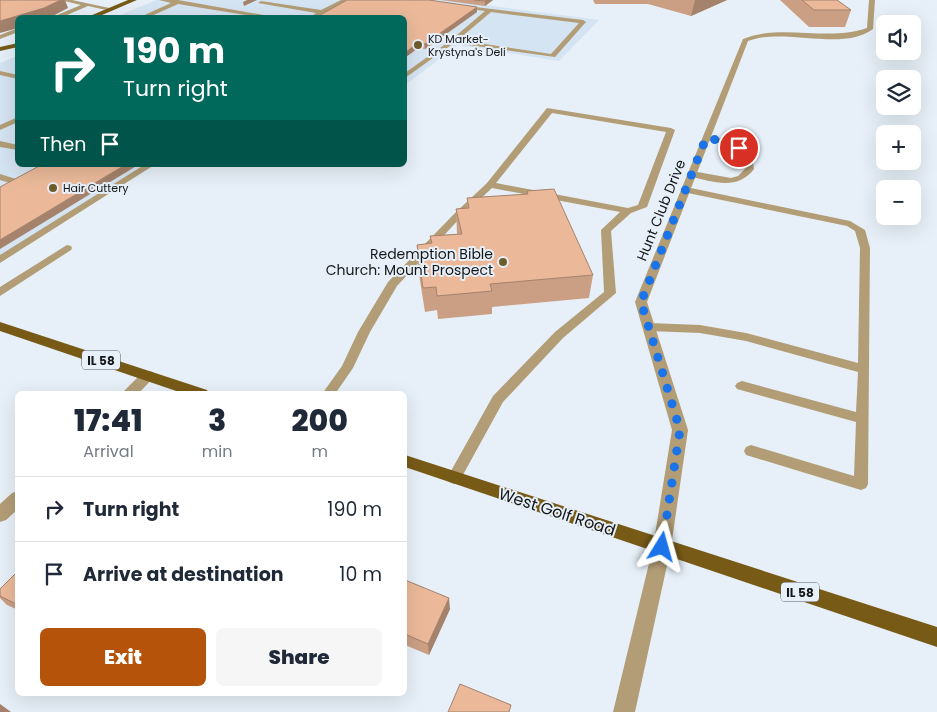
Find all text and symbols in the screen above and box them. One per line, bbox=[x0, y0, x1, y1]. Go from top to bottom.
map controls bbox=[876, 15, 921, 225]
button: sound bbox=[876, 15, 921, 60]
text: 190 m bbox=[123, 26, 225, 75]
place label: KD Market- Krystyna's Deli bbox=[428, 31, 506, 60]
icon: right bbox=[40, 35, 105, 100]
marker: KD Market- Krystyna's Deli bbox=[412, 39, 424, 51]
button: layers bbox=[876, 70, 921, 115]
text: Turn right bbox=[123, 73, 228, 104]
button: + bbox=[876, 125, 921, 170]
pin bbox=[718, 127, 760, 169]
icon: arrive bbox=[96, 130, 124, 158]
text: Then bbox=[40, 131, 86, 158]
icon: arrive bbox=[725, 134, 753, 162]
street label: Hunt Club Drive bbox=[632, 156, 691, 264]
place label: Hair Cuttery bbox=[63, 180, 129, 196]
button: − bbox=[876, 180, 921, 225]
marker: Hair Cuttery bbox=[47, 182, 59, 194]
place label: Redemption Bible Church: Mount Prospect bbox=[326, 244, 493, 280]
marker: Redemption Bible Church: Mount Prospect bbox=[497, 256, 509, 268]
road number: IL 58 bbox=[82, 350, 120, 370]
text: 17:41 bbox=[74, 399, 143, 442]
text: 3 bbox=[208, 399, 226, 442]
text: 200 bbox=[291, 399, 348, 442]
text: Arrival bbox=[83, 440, 134, 463]
text: min bbox=[202, 440, 232, 463]
text: m bbox=[311, 440, 328, 463]
street label: West Golf Road bbox=[496, 482, 618, 542]
icon: right bbox=[40, 495, 68, 523]
text: Turn right bbox=[83, 496, 179, 523]
text: 190 m bbox=[327, 496, 382, 523]
position arrow bbox=[635, 520, 687, 572]
icon: arrive bbox=[40, 560, 68, 588]
text: Arrive at destination bbox=[83, 561, 284, 588]
text: 10 m bbox=[339, 561, 382, 588]
road number: IL 58 bbox=[781, 582, 819, 602]
button: Exit bbox=[40, 628, 206, 686]
button: Share bbox=[216, 628, 382, 686]

